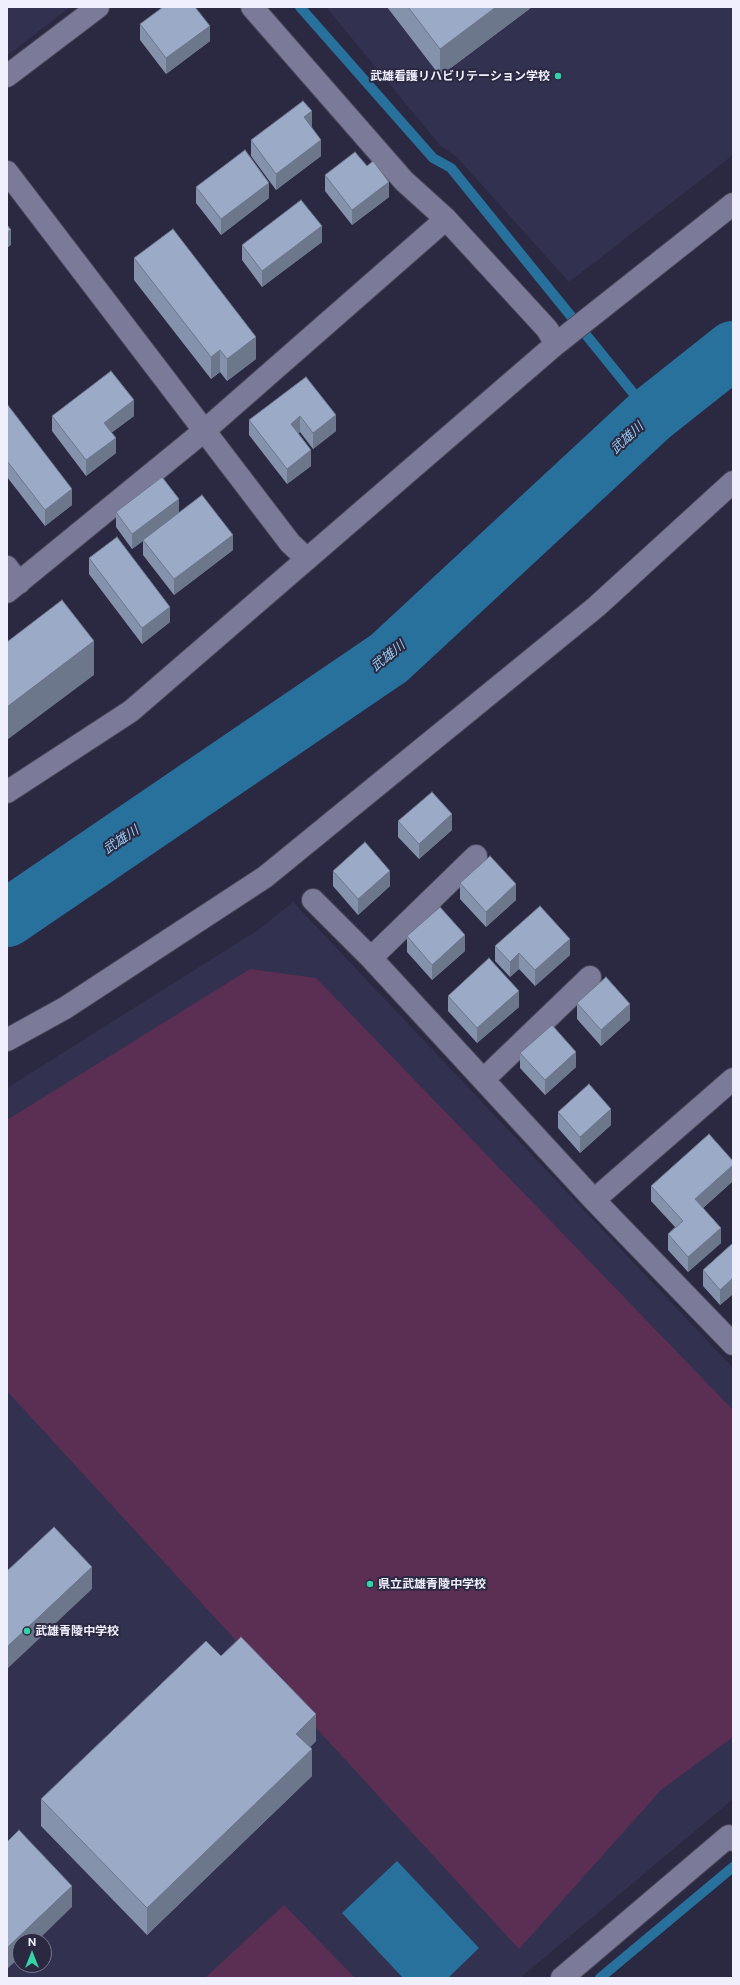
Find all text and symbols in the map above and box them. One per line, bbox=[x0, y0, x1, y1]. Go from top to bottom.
place label: 武雄看護リハビリテーション学校 bbox=[370, 69, 550, 83]
marker: 武雄看護リハビリテーション学校 bbox=[553, 71, 563, 81]
water label: 武雄川 bbox=[607, 419, 647, 457]
water label: 武雄川 bbox=[368, 638, 408, 674]
water label: 武雄川 bbox=[100, 823, 142, 857]
place label: 県立武雄青陵中学校 bbox=[378, 1577, 486, 1591]
marker: 県立武雄青陵中学校 bbox=[365, 1579, 375, 1589]
place label: 武雄青陵中学校 bbox=[35, 1624, 119, 1638]
marker: 武雄青陵中学校 bbox=[22, 1626, 32, 1636]
north arrow bbox=[12, 1933, 52, 1973]
text: N bbox=[28, 1936, 36, 1948]

